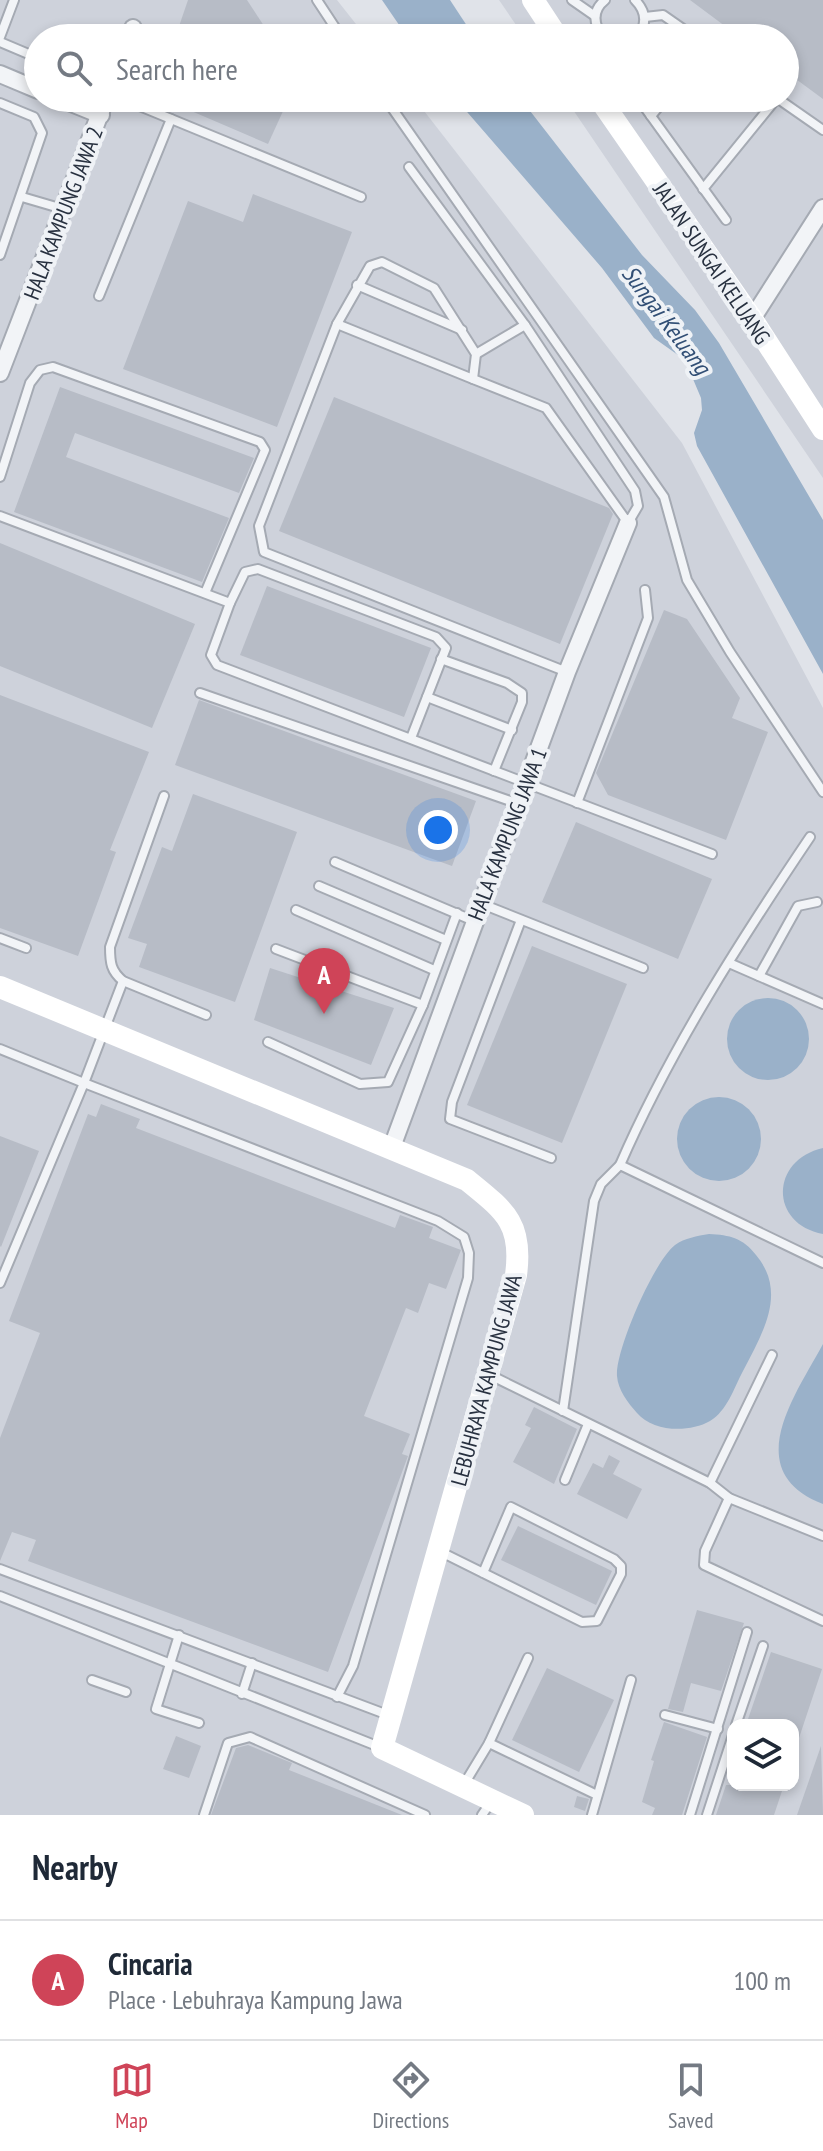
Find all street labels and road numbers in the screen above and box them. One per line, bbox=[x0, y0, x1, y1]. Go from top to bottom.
street label: HALA KAMPUNG JAWA 2 bbox=[17, 123, 109, 303]
street label: JALAN SUNGAI KELUANG bbox=[647, 176, 777, 349]
street label: HALA KAMPUNG JAWA 1 bbox=[461, 744, 553, 924]
street label: LEBUHRAYA KAMPUNG JAWA bbox=[444, 1271, 528, 1489]

